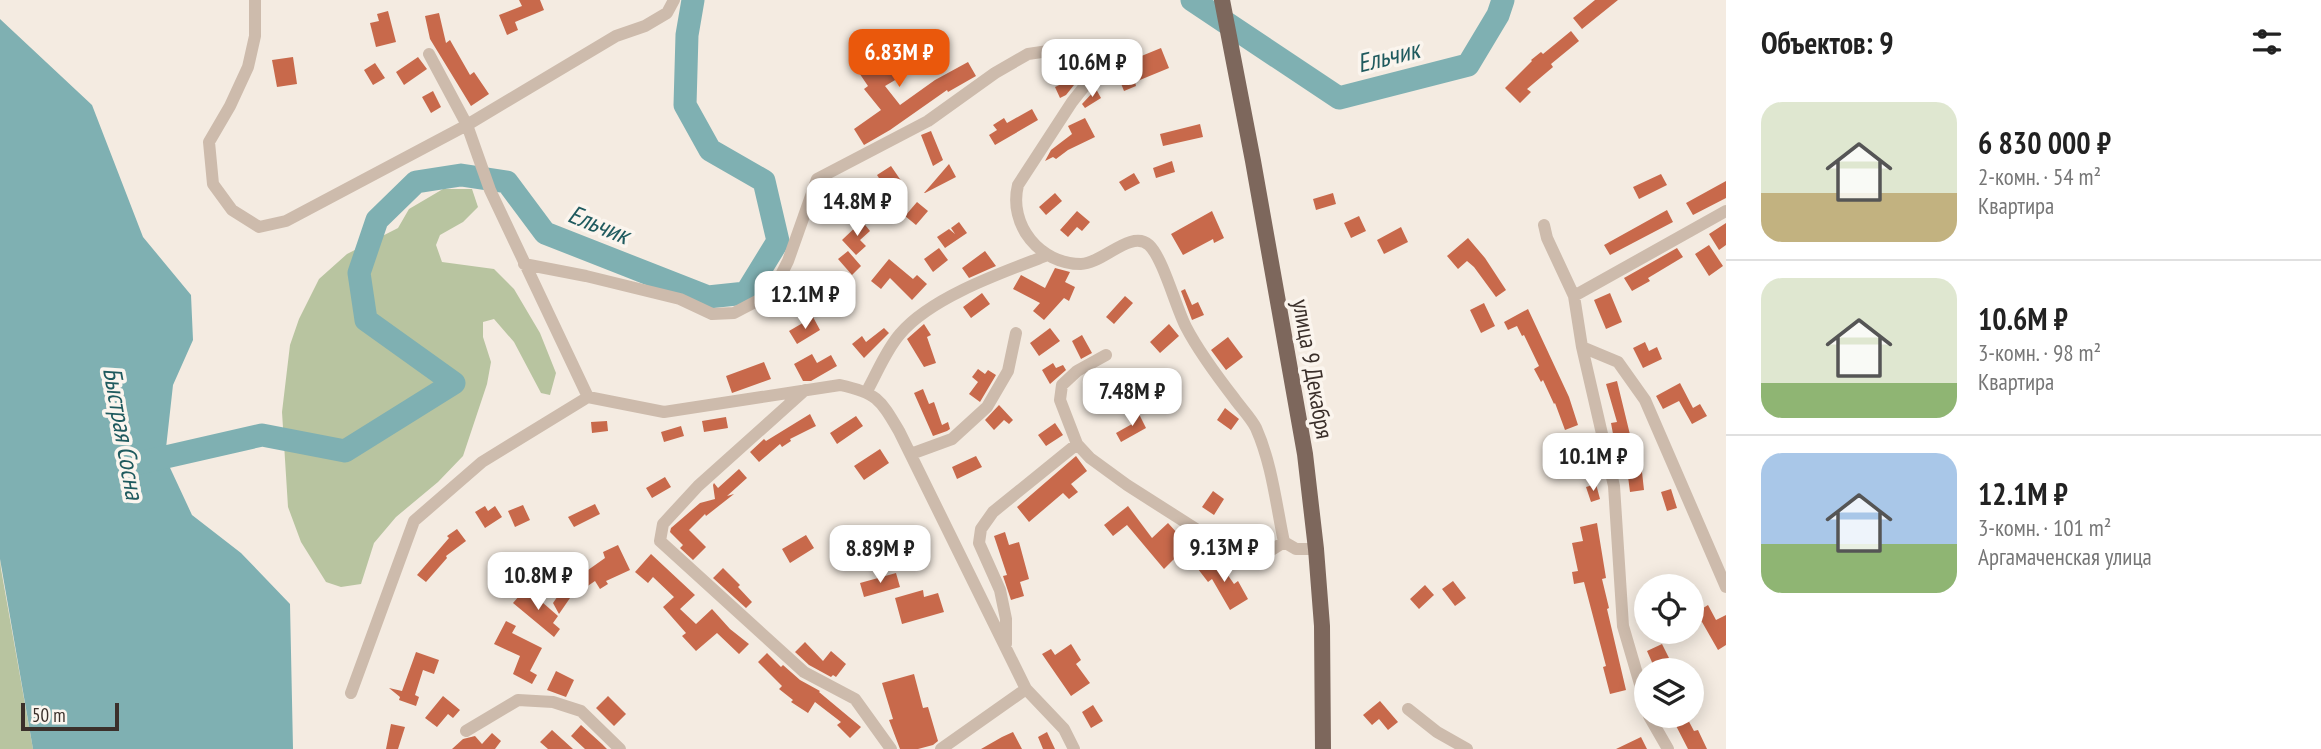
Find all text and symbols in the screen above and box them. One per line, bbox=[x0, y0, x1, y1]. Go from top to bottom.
text: Объектов: 9 bbox=[1761, 23, 1894, 62]
icon: filters bbox=[2248, 23, 2286, 61]
pin: 6.83M ₽ bbox=[834, 29, 964, 89]
water label: Ельчик bbox=[1354, 32, 1425, 80]
text: 6.83M ₽ bbox=[865, 37, 933, 66]
pin: 10.6M ₽ bbox=[1027, 40, 1157, 99]
text: 10.6M ₽ bbox=[1058, 47, 1126, 76]
text: 6 830 000 ₽ bbox=[1978, 123, 2111, 162]
icon: home bbox=[1817, 130, 1901, 214]
text: 2-комн. · 54 m² bbox=[1978, 162, 2101, 191]
pin: 14.8M ₽ bbox=[792, 178, 922, 238]
text: 14.8M ₽ bbox=[823, 186, 891, 215]
text: Квартира bbox=[1978, 191, 2054, 220]
water label: Ельчик bbox=[564, 197, 637, 252]
pin: 12.1M ₽ bbox=[740, 272, 870, 331]
text: 12.1M ₽ bbox=[771, 279, 839, 308]
street label: улица 9 Декабря bbox=[1285, 297, 1341, 441]
text: 10.6M ₽ bbox=[1978, 299, 2068, 338]
icon: home bbox=[1817, 306, 1901, 390]
text: 3-комн. · 98 m² bbox=[1978, 338, 2101, 367]
water label: Быстрая Сосна bbox=[96, 364, 152, 503]
text: Квартира bbox=[1978, 367, 2054, 396]
pin: 7.48M ₽ bbox=[1067, 368, 1197, 428]
text: 7.48M ₽ bbox=[1099, 376, 1165, 405]
pin: 10.1M ₽ bbox=[1528, 434, 1658, 493]
text: 10.1M ₽ bbox=[1559, 441, 1627, 470]
text: 12.1M ₽ bbox=[1978, 474, 2068, 513]
icon: home bbox=[1817, 481, 1901, 565]
text: 3-комн. · 101 m² bbox=[1978, 513, 2111, 542]
pin: 9.13M ₽ bbox=[1159, 524, 1289, 584]
pin: 8.89M ₽ bbox=[815, 526, 945, 585]
text: 9.13M ₽ bbox=[1190, 532, 1258, 561]
text: 8.89M ₽ bbox=[846, 533, 914, 562]
text: Аргамаченская улица bbox=[1978, 542, 2152, 571]
pin: 10.8M ₽ bbox=[473, 552, 603, 612]
text: 10.8M ₽ bbox=[504, 560, 572, 589]
map controls bbox=[1634, 574, 1704, 728]
button: locate bbox=[1634, 574, 1704, 644]
button: layers bbox=[1634, 658, 1704, 728]
scale bar bbox=[21, 700, 119, 732]
text: 50 m bbox=[32, 703, 66, 727]

